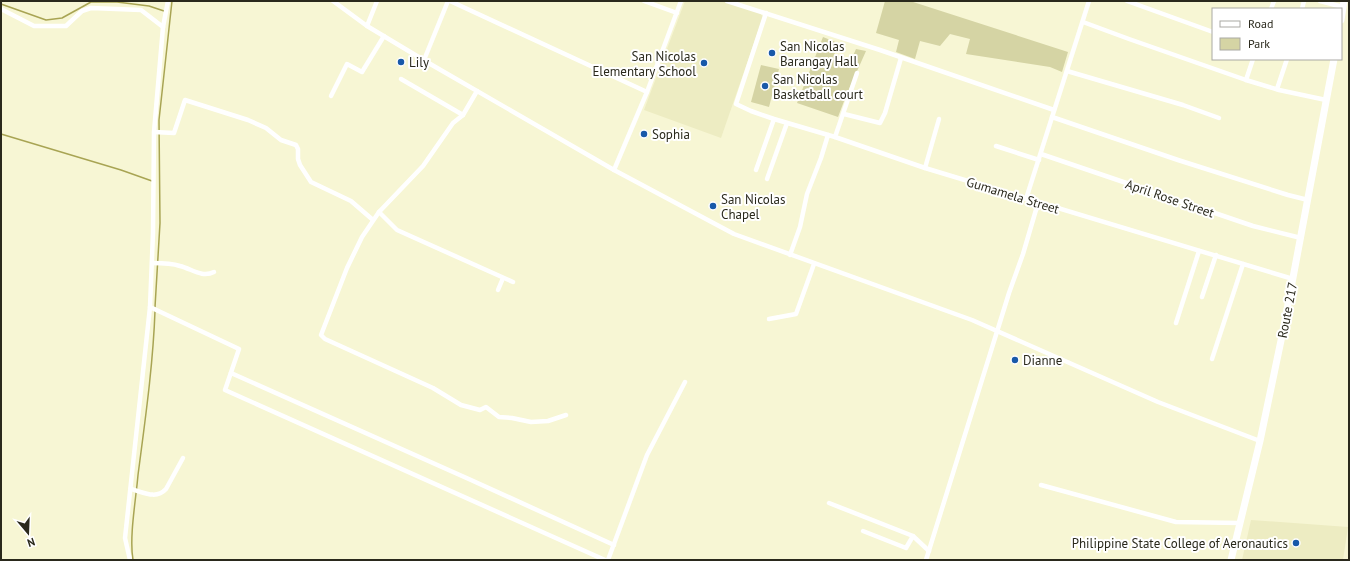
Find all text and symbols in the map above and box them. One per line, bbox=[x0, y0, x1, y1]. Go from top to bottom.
legend bbox=[1212, 8, 1342, 60]
text: Road bbox=[1248, 16, 1273, 31]
text: Park bbox=[1248, 36, 1270, 51]
place label: San Nicolas Barangay Hall bbox=[780, 38, 857, 70]
place label: San Nicolas Elementary School bbox=[592, 48, 696, 80]
marker: San Nicolas Barangay Hall bbox=[767, 48, 777, 58]
place label: Lily bbox=[409, 54, 429, 71]
marker: Lily bbox=[396, 57, 406, 67]
marker: San Nicolas Elementary School bbox=[699, 58, 709, 68]
place label: San Nicolas Basketball court bbox=[773, 71, 863, 103]
marker: San Nicolas Basketball court bbox=[760, 81, 770, 91]
place label: Sophia bbox=[652, 126, 690, 143]
marker: Sophia bbox=[639, 129, 649, 139]
street label: Gumamela Street bbox=[964, 173, 1062, 218]
street label: April Rose Street bbox=[1123, 175, 1217, 222]
place label: San Nicolas Chapel bbox=[721, 191, 785, 223]
marker: San Nicolas Chapel bbox=[708, 201, 718, 211]
street label: Route 217 bbox=[1274, 281, 1301, 340]
place label: Dianne bbox=[1023, 352, 1062, 369]
marker: Dianne bbox=[1010, 355, 1020, 365]
north arrow bbox=[8, 513, 48, 553]
text: N bbox=[26, 535, 37, 550]
place label: Philippine State College of Aeronautics bbox=[1072, 535, 1288, 552]
marker: Philippine State College of Aeronautics bbox=[1291, 538, 1301, 548]

